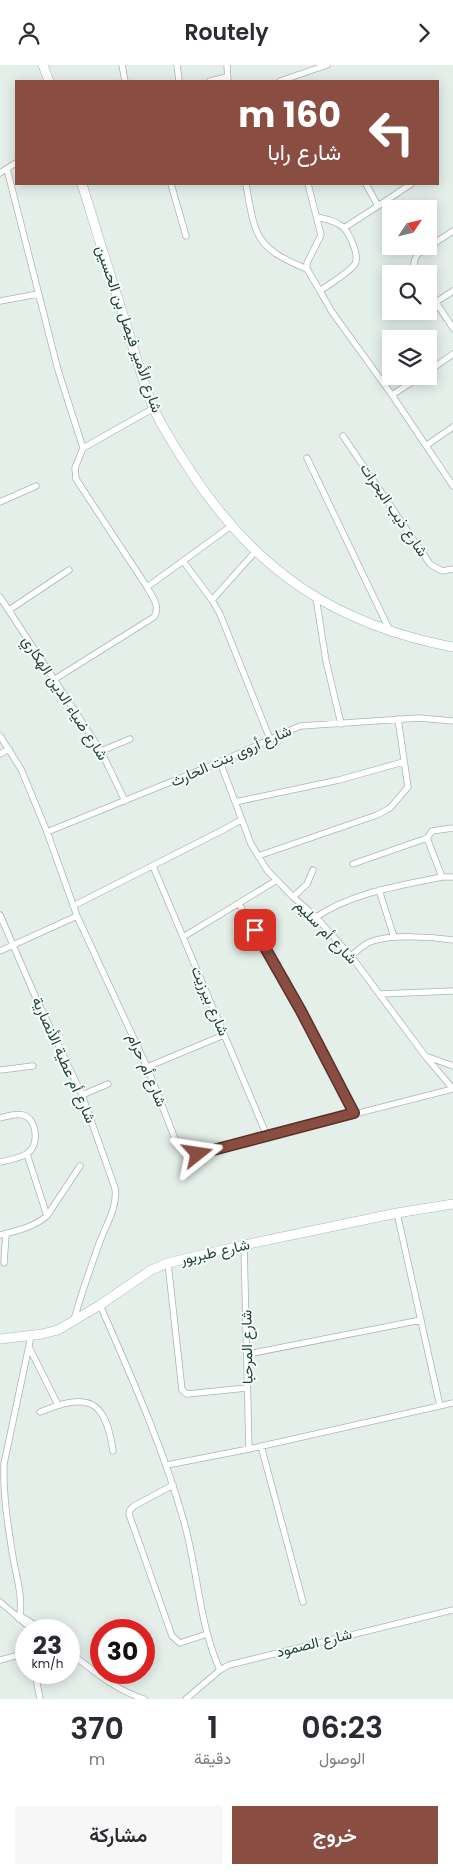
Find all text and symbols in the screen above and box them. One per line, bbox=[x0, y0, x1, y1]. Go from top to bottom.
text: Routely bbox=[184, 17, 269, 48]
icon: person bbox=[15, 19, 43, 47]
icon: forward bbox=[410, 19, 438, 47]
text: 160 m bbox=[238, 90, 341, 139]
icon: left bbox=[359, 100, 424, 165]
text: شارع رابا bbox=[268, 137, 341, 168]
north arrow bbox=[382, 200, 438, 255]
map controls bbox=[382, 200, 437, 385]
street label: شارع الأمير فيصل بن الحسين bbox=[90, 242, 168, 416]
button: search bbox=[382, 265, 437, 320]
button: layers bbox=[382, 330, 437, 385]
street label: شارع ذيب البحرات bbox=[355, 459, 434, 561]
street label: شارع ضياء الدين الهكاري bbox=[15, 631, 114, 766]
street label: شارع أروى بنت الحارث bbox=[167, 719, 295, 793]
street label: شارع أم سليم bbox=[290, 895, 363, 969]
pin bbox=[234, 909, 276, 951]
icon: arrive bbox=[241, 916, 269, 944]
street label: شارع بيرزيت bbox=[185, 963, 235, 1039]
street label: شارع أم عطية الأنصارية bbox=[26, 993, 102, 1127]
street label: شارع أم حرام bbox=[122, 1030, 172, 1110]
position arrow bbox=[171, 1127, 223, 1179]
street label: شارع طبربور bbox=[177, 1233, 252, 1271]
street label: شارع المرحبا bbox=[235, 1309, 259, 1384]
speed limit sign: 30 bbox=[90, 1619, 155, 1684]
street label: شارع الصمود bbox=[274, 1623, 354, 1663]
text: 23 bbox=[33, 1628, 62, 1663]
text: km/h bbox=[32, 1655, 63, 1672]
text: 1 bbox=[207, 1706, 218, 1749]
text: 06:23 bbox=[301, 1706, 383, 1749]
text: 370 bbox=[70, 1707, 124, 1750]
text: دقيقة bbox=[194, 1747, 231, 1770]
text: الوصول bbox=[319, 1747, 365, 1770]
text: m bbox=[89, 1748, 105, 1771]
button: مشاركة bbox=[15, 1806, 222, 1864]
button: خروج bbox=[232, 1806, 438, 1864]

